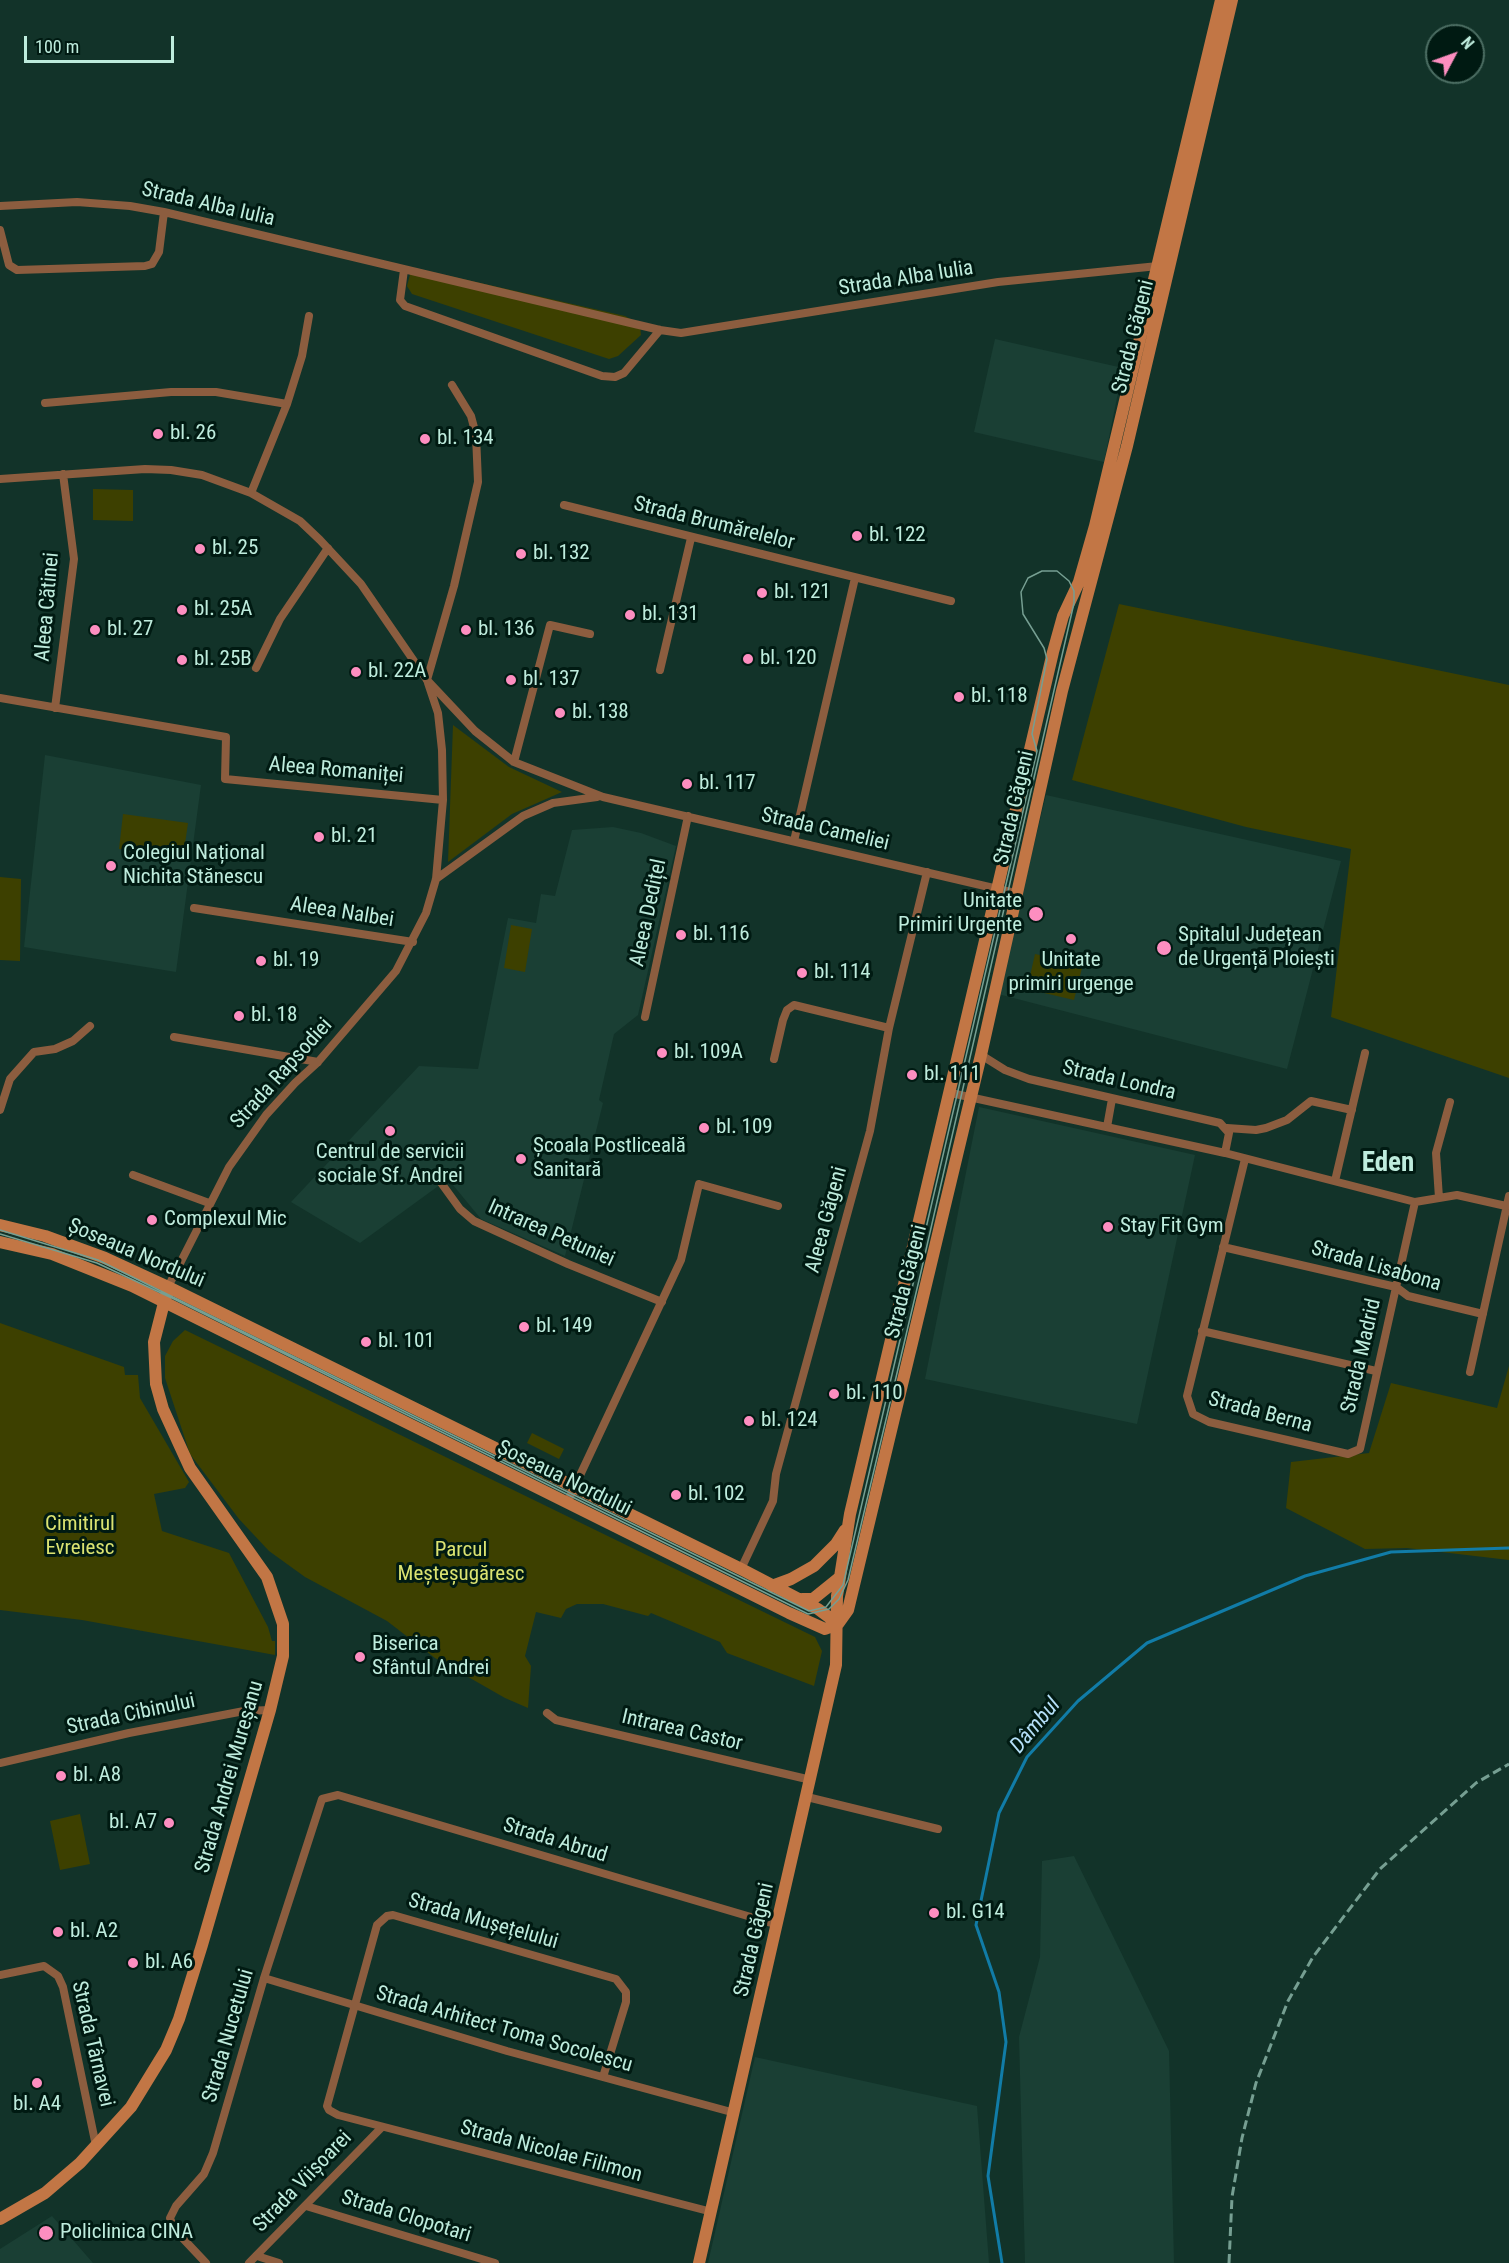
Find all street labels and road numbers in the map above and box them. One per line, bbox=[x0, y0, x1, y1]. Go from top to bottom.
street label: Strada Alba Iulia bbox=[139, 177, 277, 233]
street label: Strada Alba Iulia bbox=[837, 256, 975, 302]
street label: Strada Găgeni bbox=[1108, 278, 1160, 396]
street label: Strada Brumărelelor bbox=[631, 492, 797, 556]
street label: Aleea Cătinei bbox=[31, 551, 65, 663]
street label: Strada Găgeni bbox=[990, 749, 1040, 867]
street label: Aleea Romaniței bbox=[268, 753, 404, 789]
street label: Strada Cameliei bbox=[759, 803, 891, 857]
street label: Aleea Dedițel bbox=[625, 857, 673, 969]
street label: Aleea Nalbei bbox=[288, 892, 396, 934]
street label: Strada Rapsodiei bbox=[226, 1014, 338, 1134]
street label: Strada Londra bbox=[1060, 1056, 1178, 1106]
street label: Aleea Găgeni bbox=[801, 1164, 853, 1276]
street label: Intrarea Petuniei bbox=[484, 1195, 618, 1273]
street label: Șoseaua Nordului bbox=[64, 1214, 208, 1294]
street label: Strada Găgeni bbox=[881, 1223, 933, 1341]
street label: Strada Lisabona bbox=[1308, 1236, 1444, 1298]
street label: Strada Madrid bbox=[1337, 1296, 1387, 1416]
street label: Strada Berna bbox=[1205, 1387, 1315, 1439]
street label: Șoseaua Nordului bbox=[493, 1436, 635, 1522]
street label: Strada Andrei Mureșanu bbox=[190, 1678, 270, 1876]
street label: Strada Cibinului bbox=[65, 1689, 197, 1741]
street label: Intrarea Castor bbox=[619, 1705, 745, 1757]
street label: Strada Abrud bbox=[500, 1813, 610, 1869]
street label: Strada Găgeni bbox=[730, 1881, 780, 1999]
street label: Strada Mușețelului bbox=[405, 1889, 561, 1955]
street label: Strada Nucetului bbox=[198, 1967, 260, 2105]
street label: Strada Târnavei bbox=[65, 1979, 119, 2109]
street label: Strada Arhitect Toma Socolescu bbox=[373, 1981, 635, 2079]
street label: Strada Nicolae Filimon bbox=[457, 2116, 645, 2188]
street label: Strada Viișoarei bbox=[248, 2126, 358, 2238]
street label: Strada Clopotari bbox=[338, 2185, 474, 2249]

